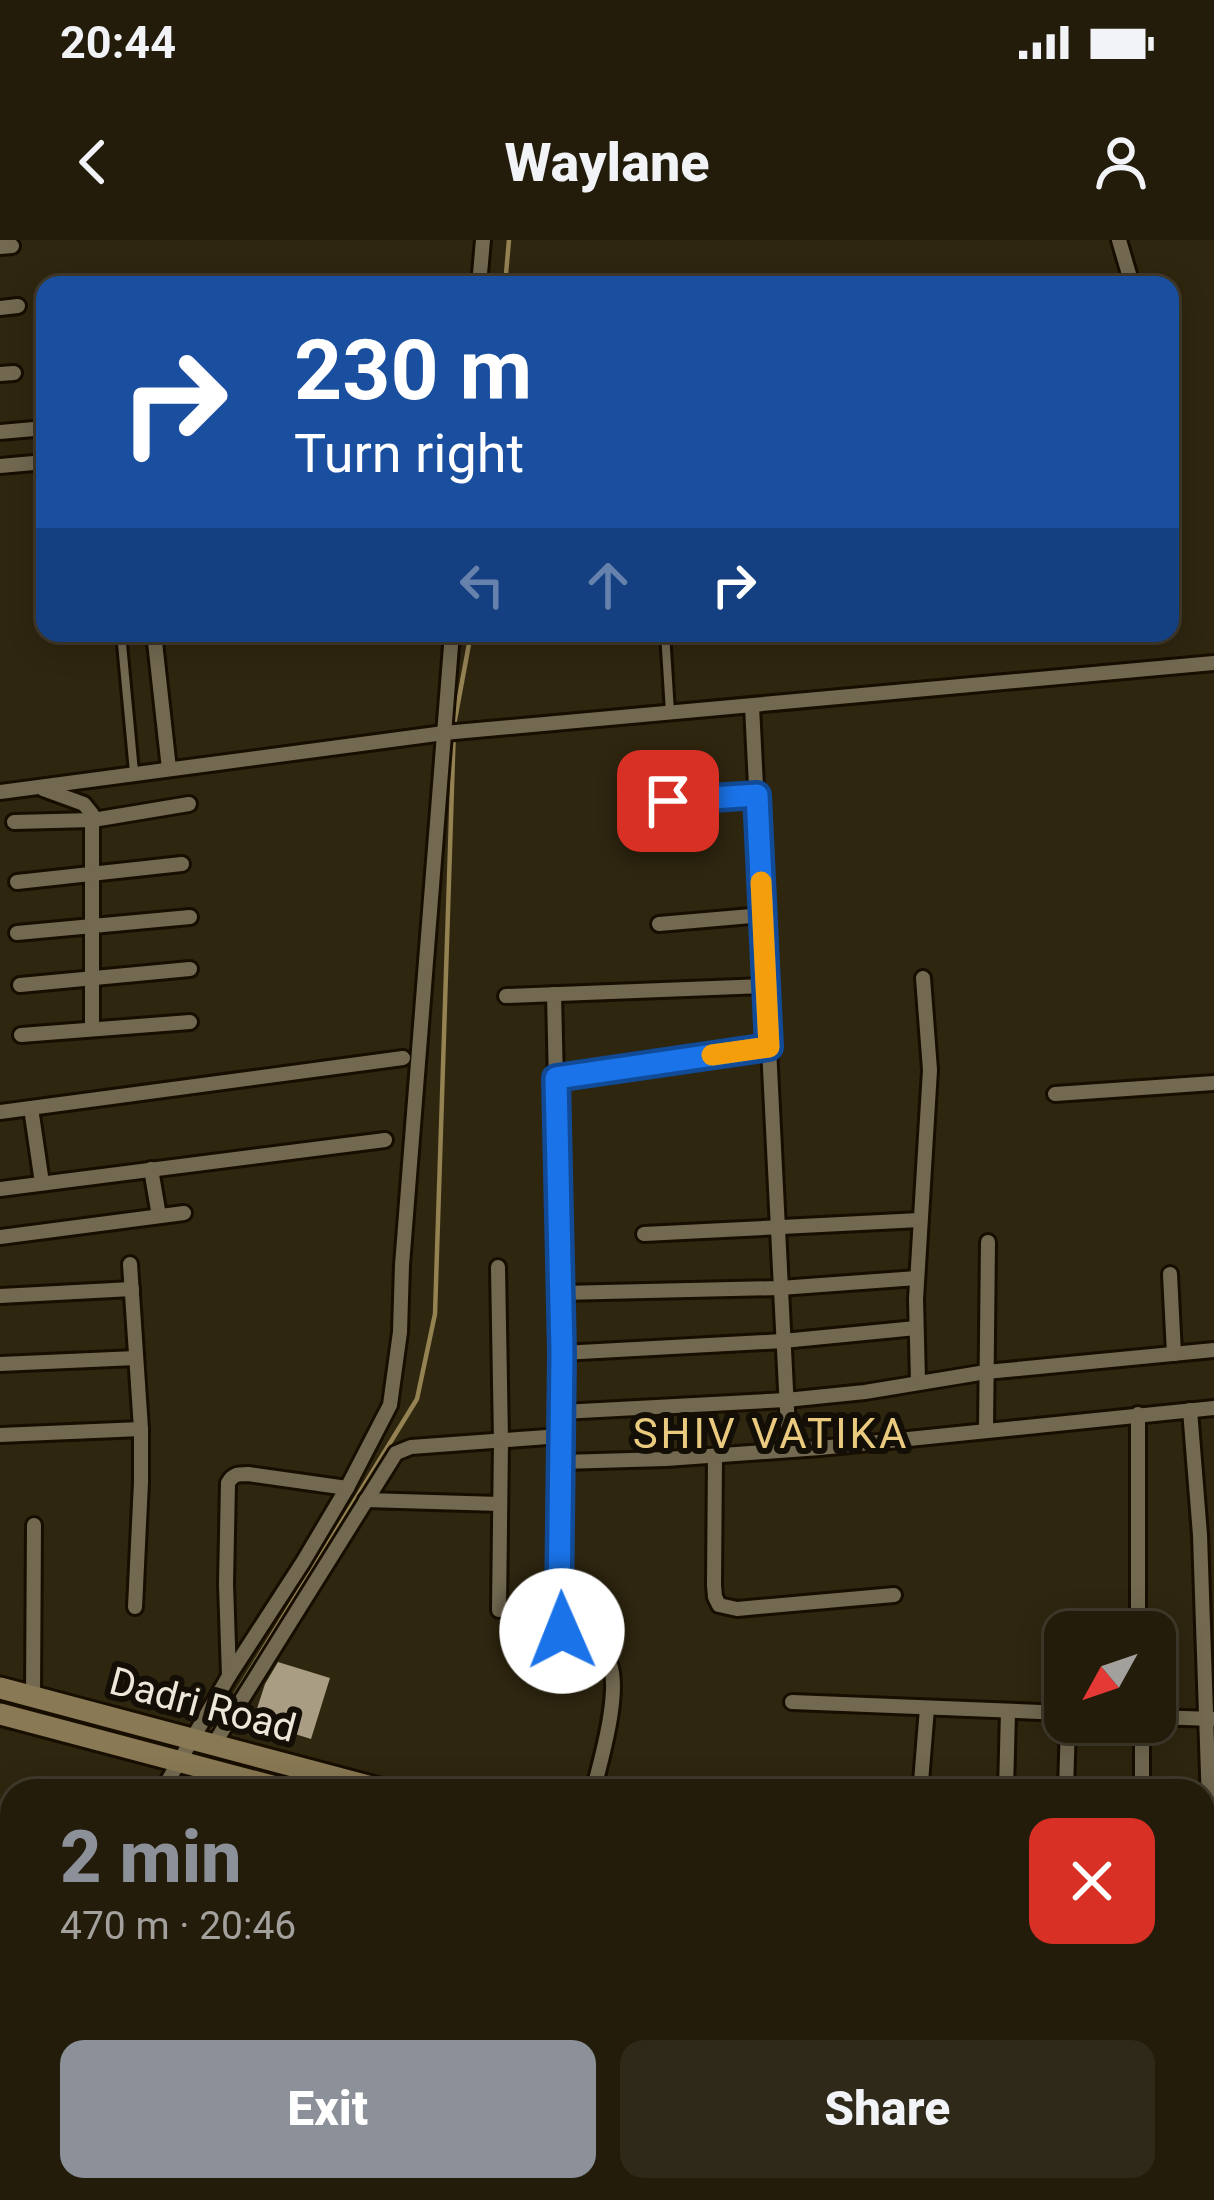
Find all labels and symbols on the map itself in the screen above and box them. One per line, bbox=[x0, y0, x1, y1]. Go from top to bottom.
pin bbox=[617, 750, 719, 852]
district label: SHIV VATIKA bbox=[633, 1409, 909, 1458]
position arrow bbox=[499, 1568, 625, 1694]
north arrow bbox=[1044, 1611, 1176, 1743]
street label: Dadri Road bbox=[105, 1658, 301, 1752]

